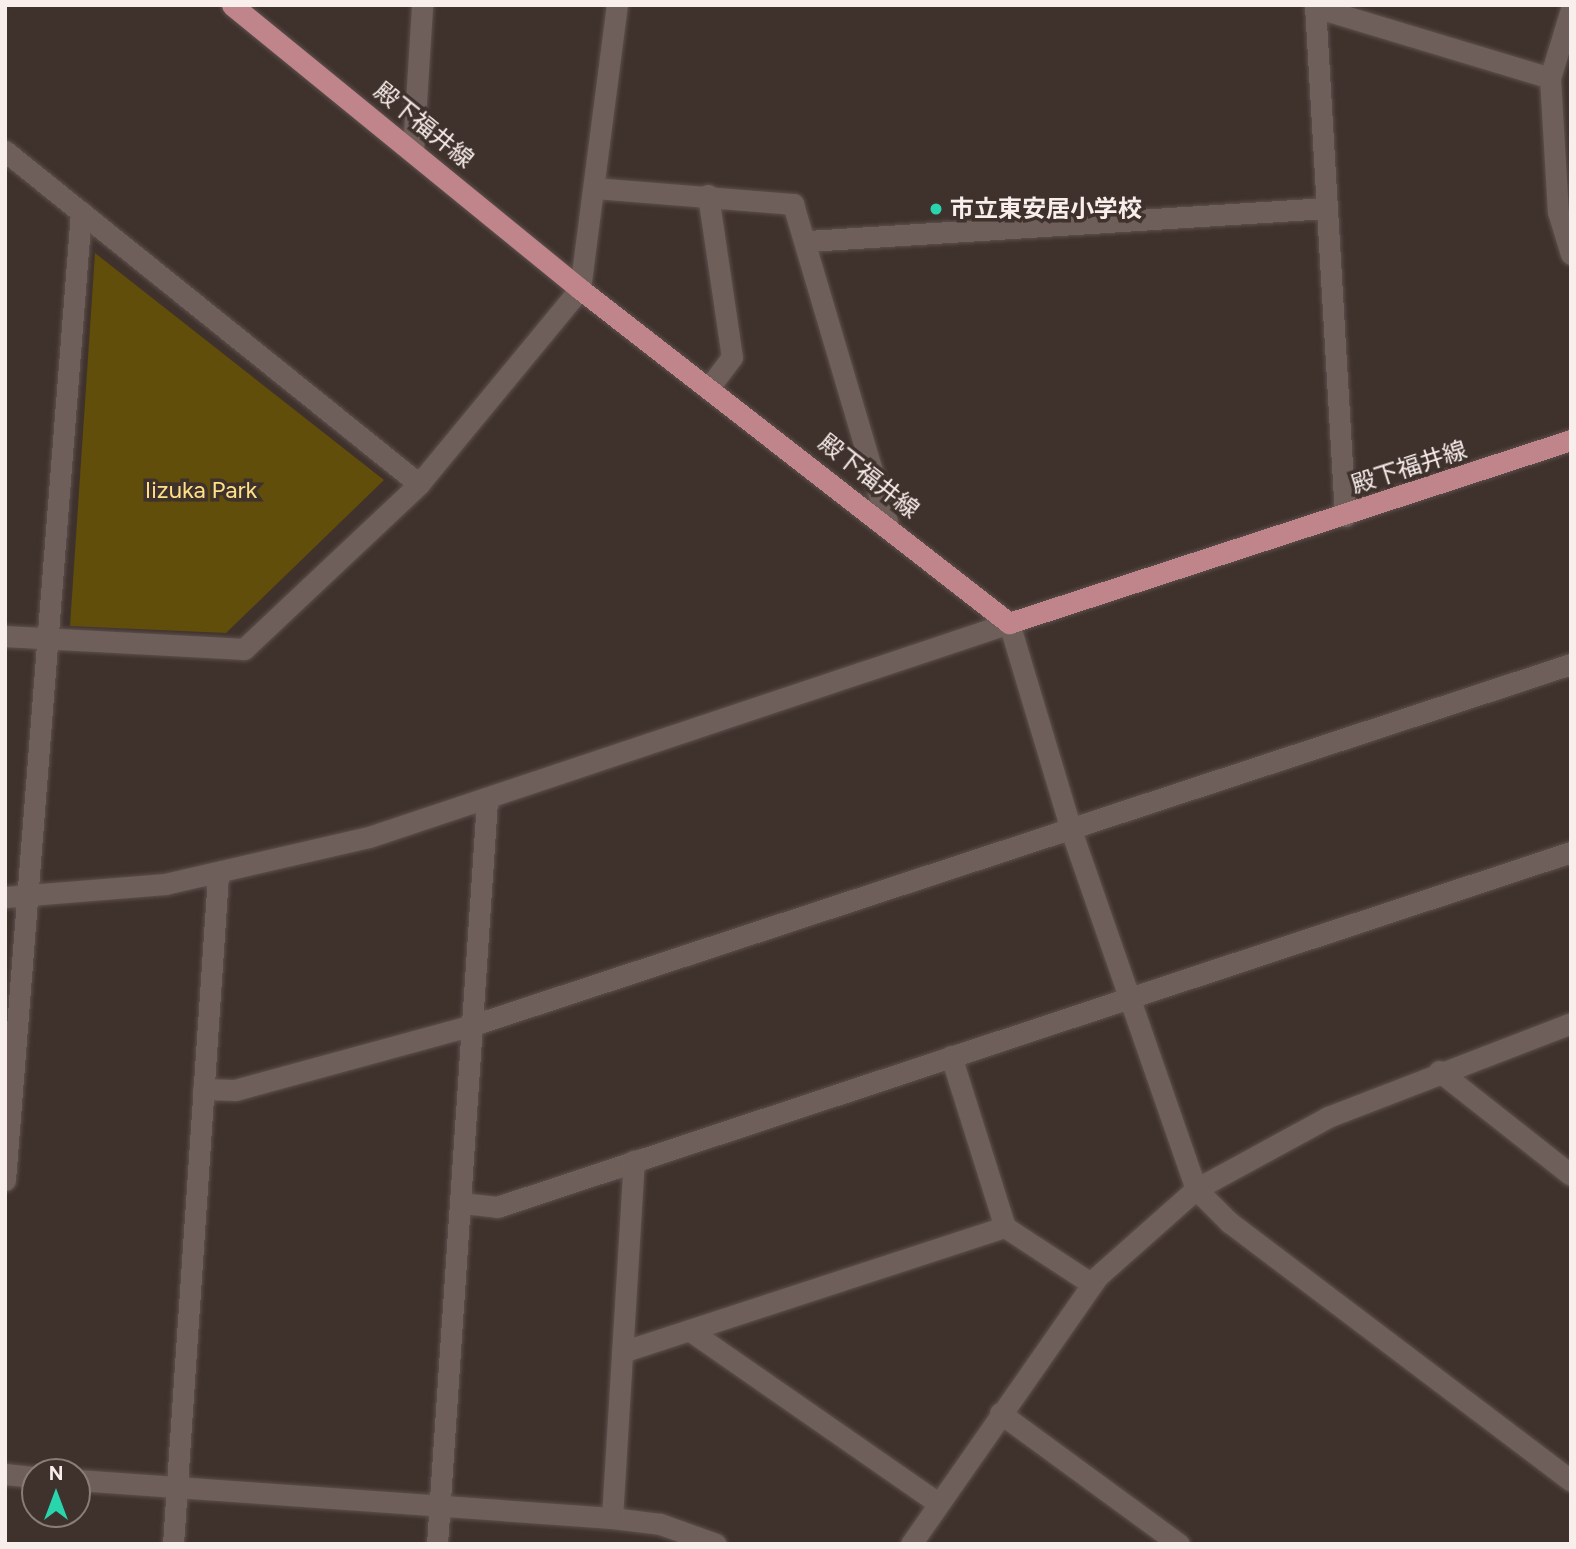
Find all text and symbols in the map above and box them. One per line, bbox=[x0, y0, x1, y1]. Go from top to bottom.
street label: 殿下福井線 bbox=[368, 76, 480, 174]
place label: 市立東安居小学校 bbox=[950, 195, 1142, 223]
marker: 市立東安居小学校 bbox=[928, 201, 944, 217]
street label: 殿下福井線 bbox=[813, 428, 925, 524]
street label: 殿下福井線 bbox=[1347, 435, 1471, 499]
park label: Iizuka Park bbox=[145, 476, 257, 504]
north arrow bbox=[21, 1458, 91, 1528]
text: N bbox=[49, 1462, 63, 1485]

